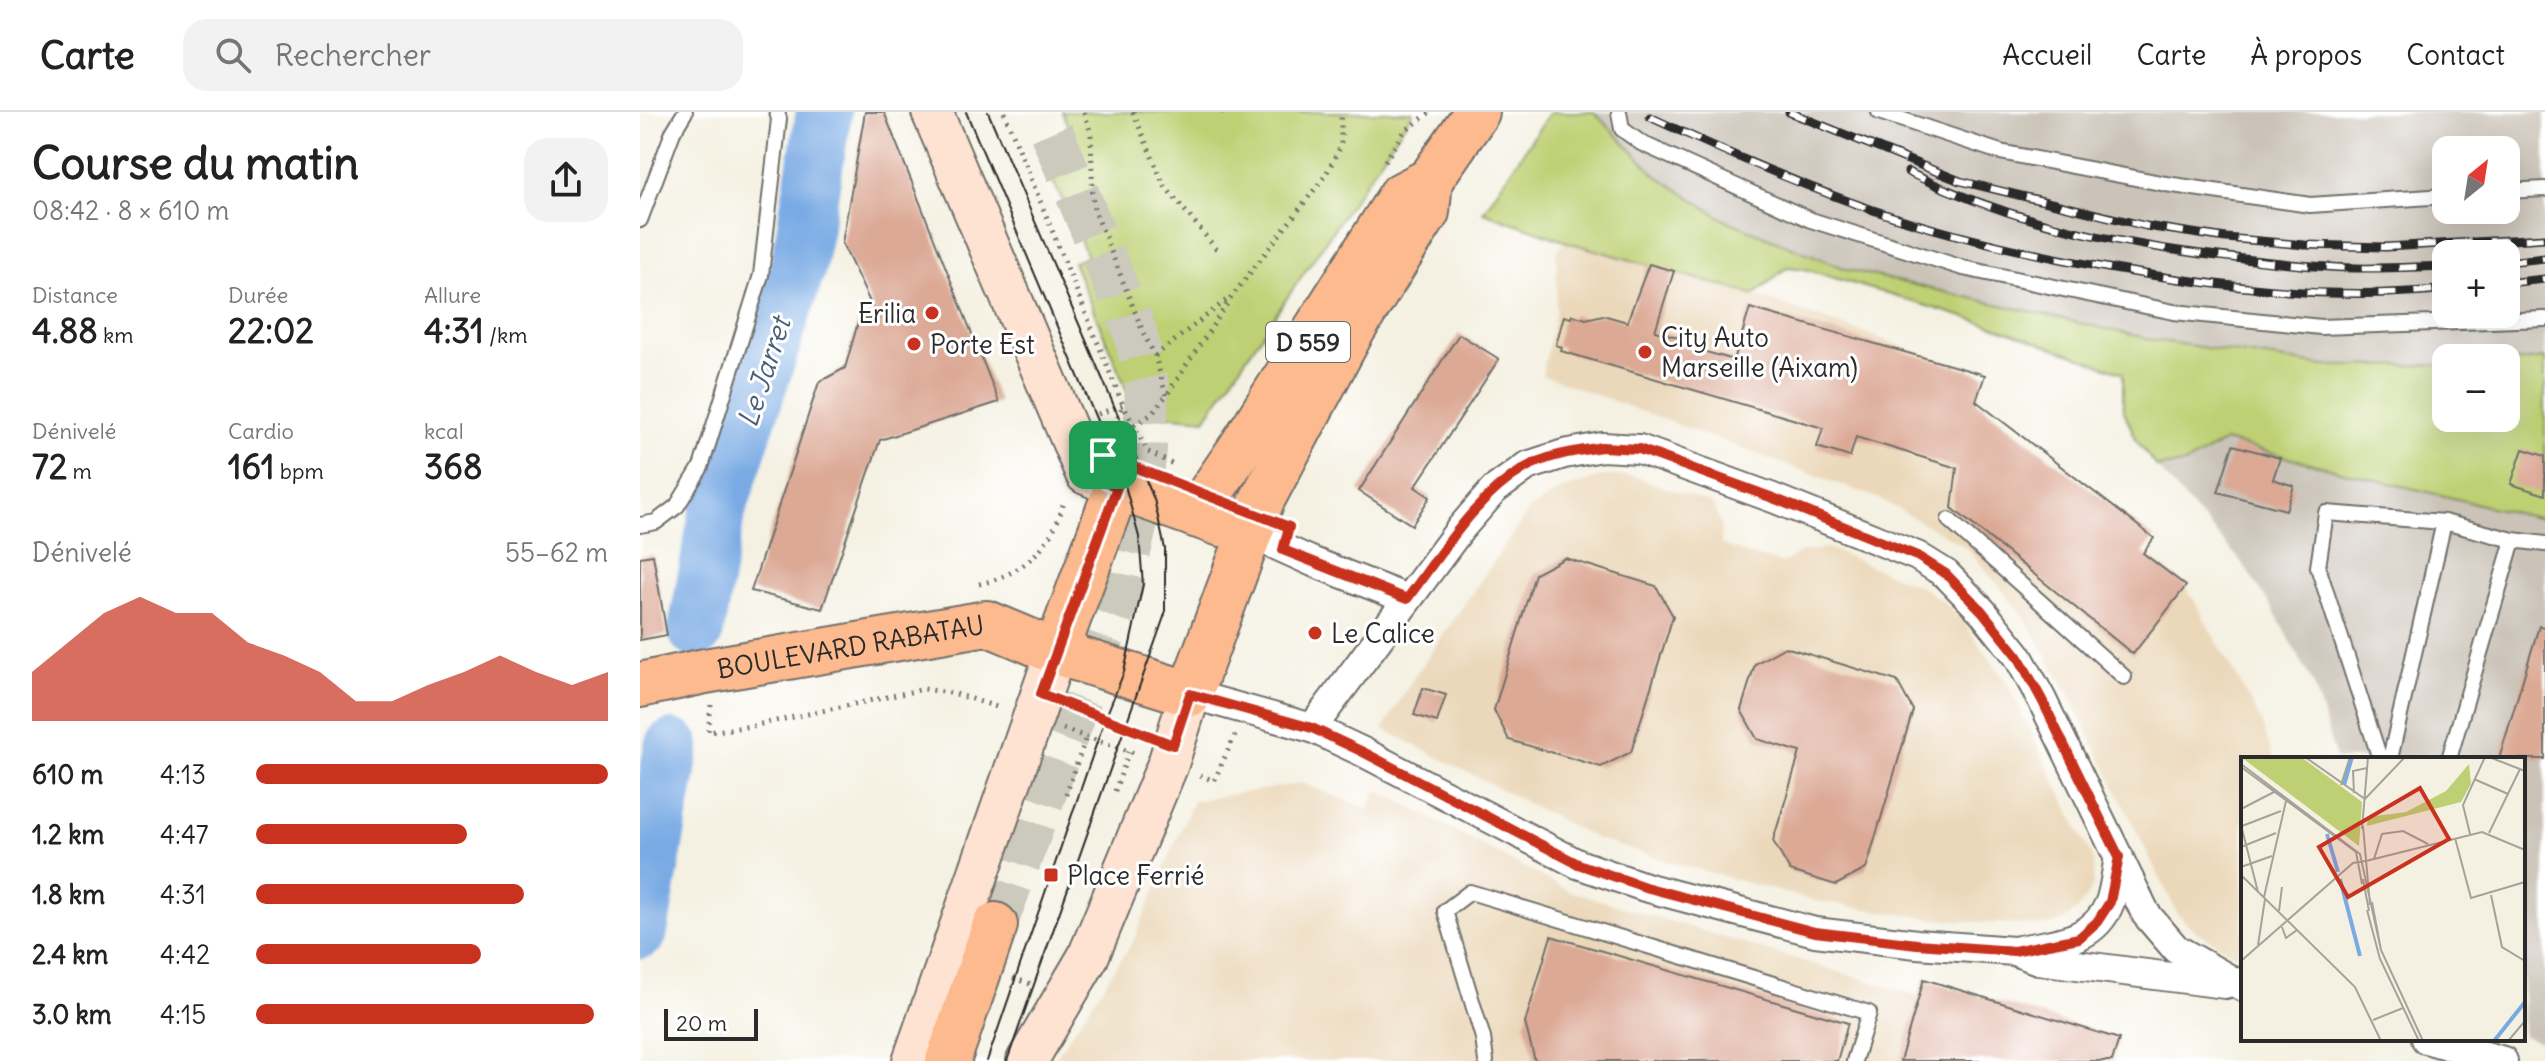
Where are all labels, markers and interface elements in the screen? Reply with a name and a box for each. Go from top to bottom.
search box [183,19,743,91]
text: Carte [40,32,135,79]
icon: search [211,33,255,77]
text: Rechercher [275,36,431,74]
text: Accueil [2002,37,2092,73]
text: Carte [2136,37,2206,73]
text: À propos [2250,37,2362,73]
text: Contact [2406,37,2505,73]
text: Course du matin [32,136,359,191]
north arrow [2432,136,2520,224]
map controls [2432,136,2520,432]
button: share [524,138,608,222]
text: 08:42 · 8 × 610 m [32,194,229,227]
button: + [2432,240,2520,328]
text: Distance [32,281,118,309]
text: Durée [228,281,288,309]
text: Allure [424,281,481,309]
place label: Erilia [858,297,916,330]
marker: Erilia [923,304,941,322]
text: 4.88 [32,309,98,352]
text: 22:02 [228,309,314,352]
text: 4:31 [424,309,484,352]
water label: Le Jarret [729,309,800,431]
text: km [98,321,134,349]
text: /km [484,321,528,349]
place label: City Auto Marseille (Aixam) [1661,321,1858,384]
road number: D 559 [1266,322,1350,362]
place label: Porte Est [930,328,1035,361]
marker: Porte Est [905,335,923,353]
marker: City Auto Marseille (Aixam) [1636,343,1654,361]
button: − [2432,344,2520,432]
text: Dénivelé [32,417,116,445]
text: Cardio [228,417,294,445]
text: kcal [424,417,464,445]
pin [1069,421,1137,489]
icon: arrive [1081,433,1125,477]
text: 72 [32,445,67,488]
text: 161 [228,445,275,488]
text: 368 [424,445,483,488]
text: m [67,457,92,485]
text: bpm [275,457,324,485]
text: Dénivelé [32,536,132,569]
text: 55–62 m [505,536,608,569]
street label: BOULEVARD RABATAU [714,607,987,685]
place label: Le Calice [1331,617,1435,650]
marker: Le Calice [1306,624,1324,642]
inset map [2241,757,2525,1041]
text: 610 m [32,758,103,791]
text: 4:13 [160,758,206,791]
text: 1.2 km [32,818,104,851]
text: 4:47 [160,818,208,851]
place label: Place Ferrié [1067,859,1205,892]
marker: Place Ferrié [1042,866,1060,884]
text: 1.8 km [32,878,105,911]
text: 4:31 [160,878,206,911]
text: 2.4 km [32,938,108,971]
text: 4:42 [160,938,210,971]
text: 3.0 km [32,998,112,1031]
text: 4:15 [160,998,206,1031]
scale bar [664,1005,758,1041]
text: 20 m [676,1009,727,1037]

